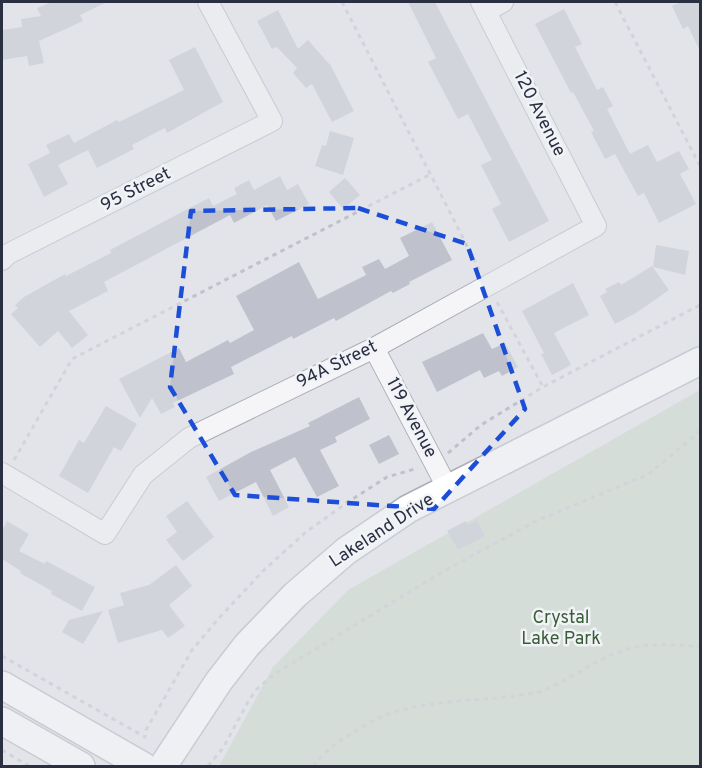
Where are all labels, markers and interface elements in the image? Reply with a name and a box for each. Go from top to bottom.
street label: 120 Avenue [508,67,570,161]
street label: 95 Street [97,163,175,217]
street label: 94A Street [293,336,381,394]
street label: 119 Avenue [380,374,442,462]
street label: Lakeland Drive [325,489,439,573]
park label: Crystal Lake Park [521,607,601,651]

